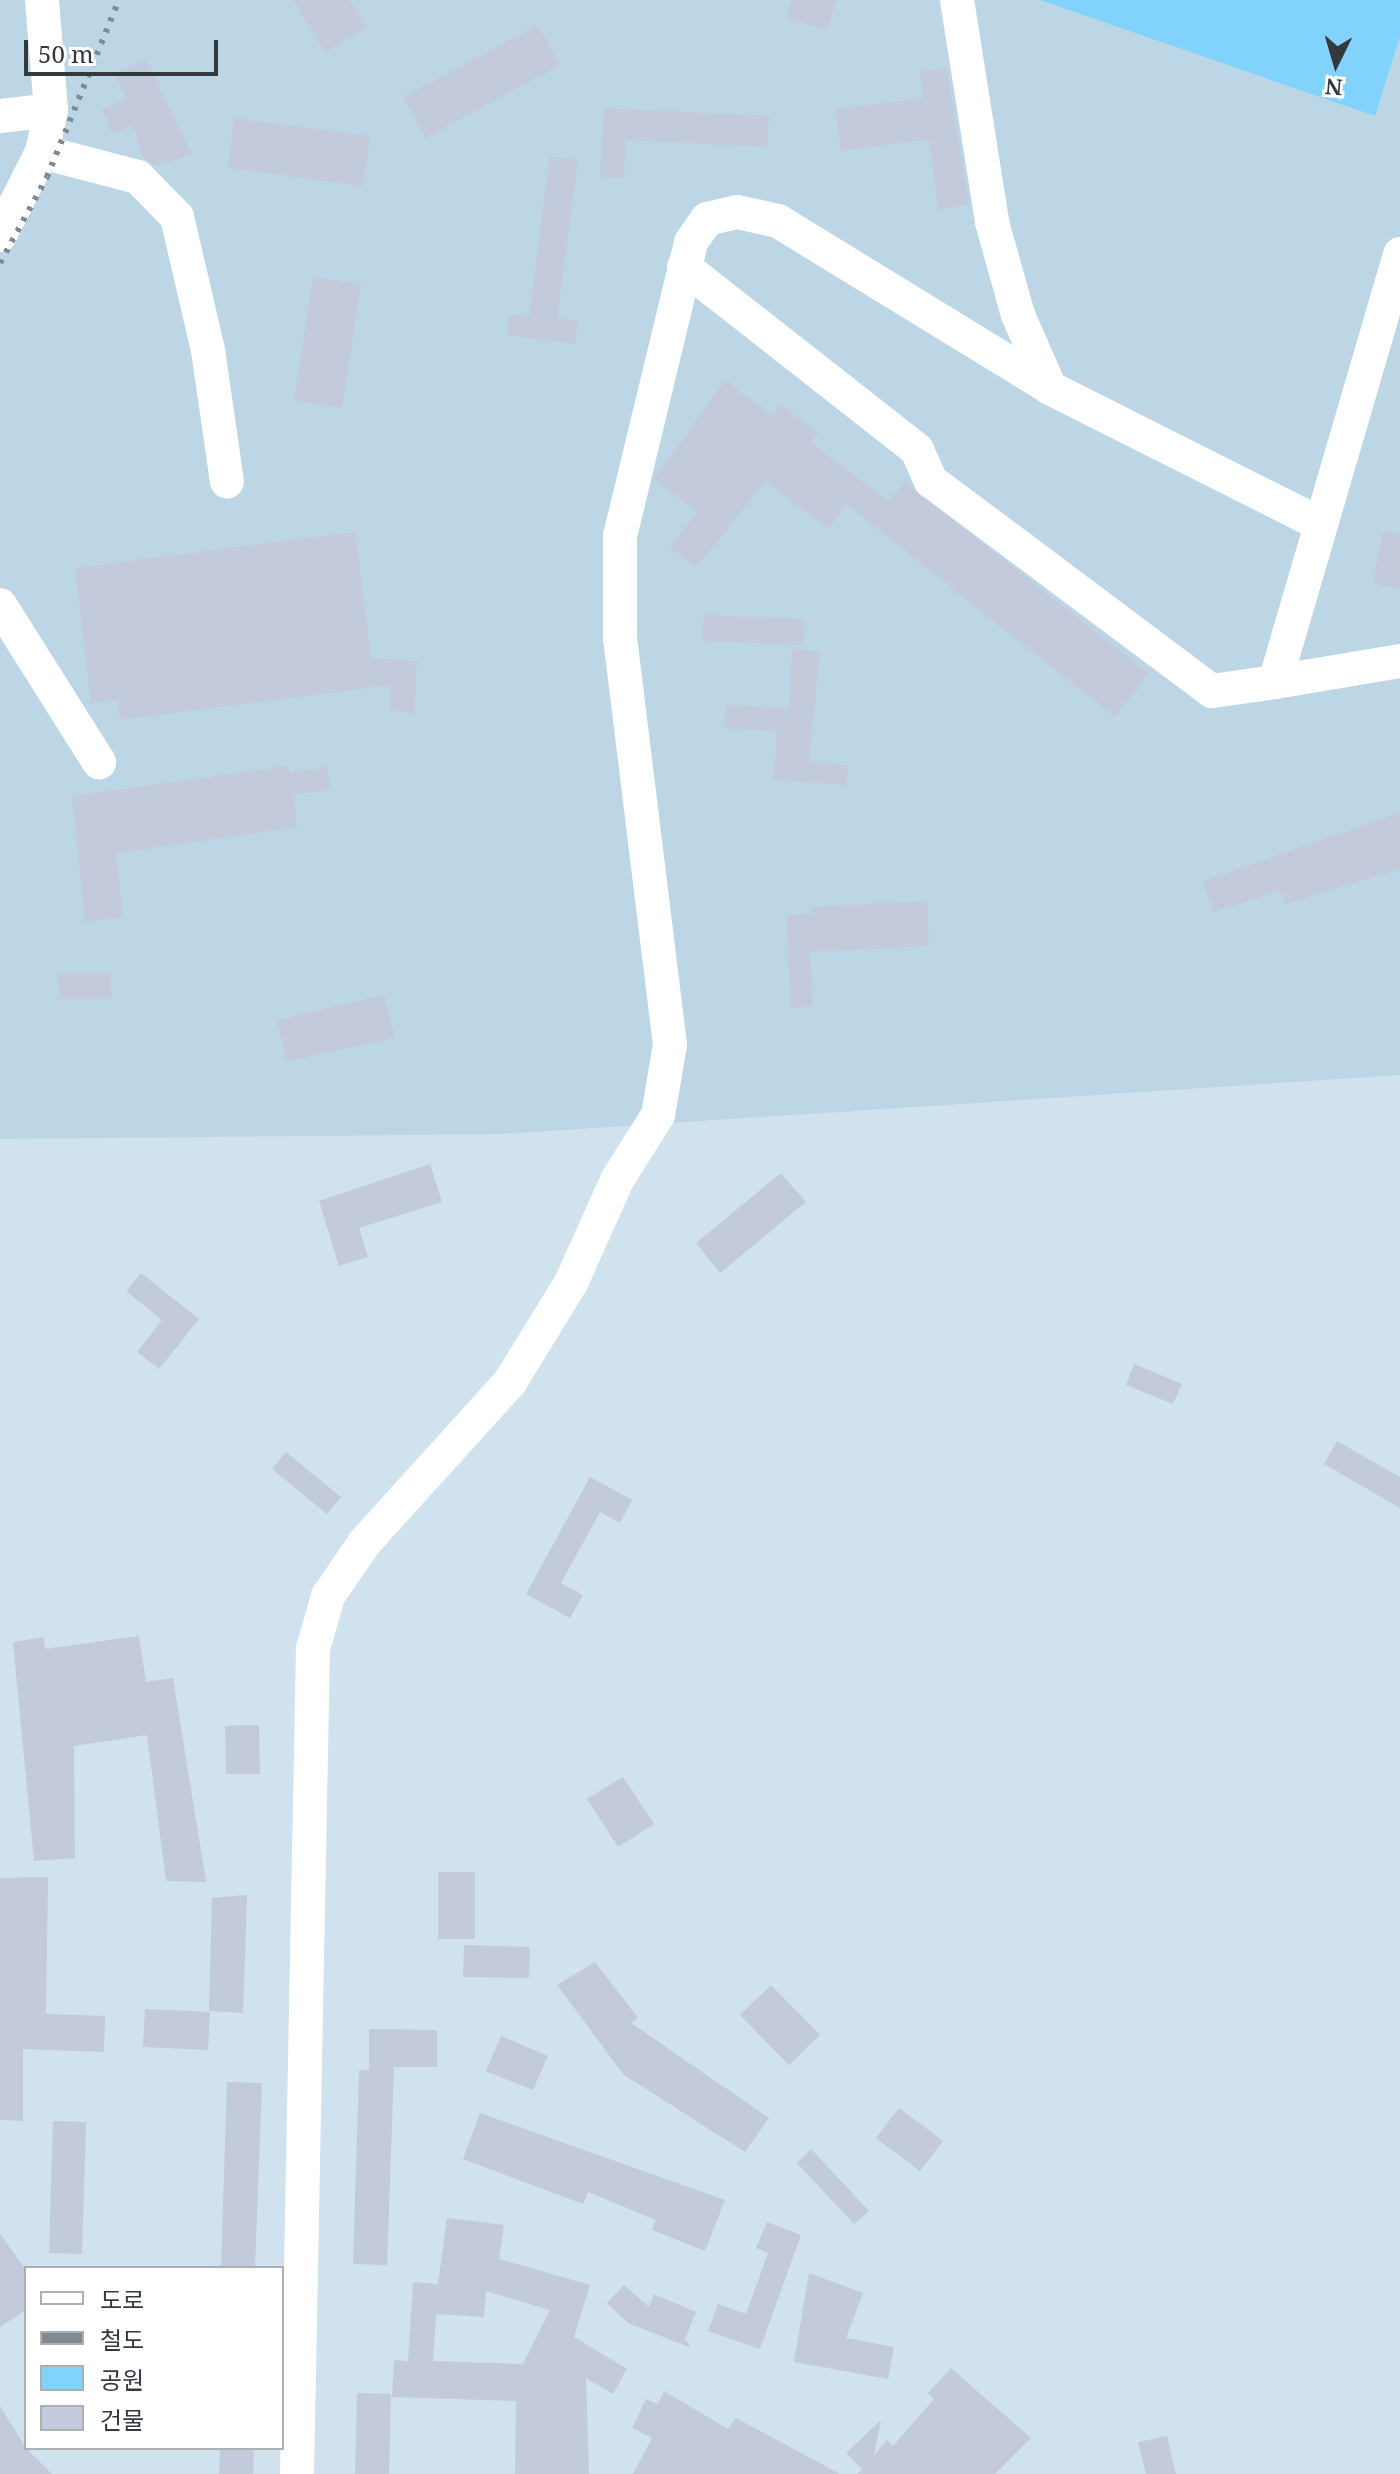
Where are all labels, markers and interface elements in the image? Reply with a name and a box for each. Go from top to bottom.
scale bar [28,24,222,74]
north arrow [1296,24,1376,104]
text: 50 m [38,37,94,70]
text: N [1324,72,1344,104]
legend [24,2266,284,2450]
text: 도로 [100,2283,144,2316]
text: 철도 [100,2323,144,2356]
text: 공원 [100,2363,144,2396]
text: 건물 [100,2403,144,2436]

